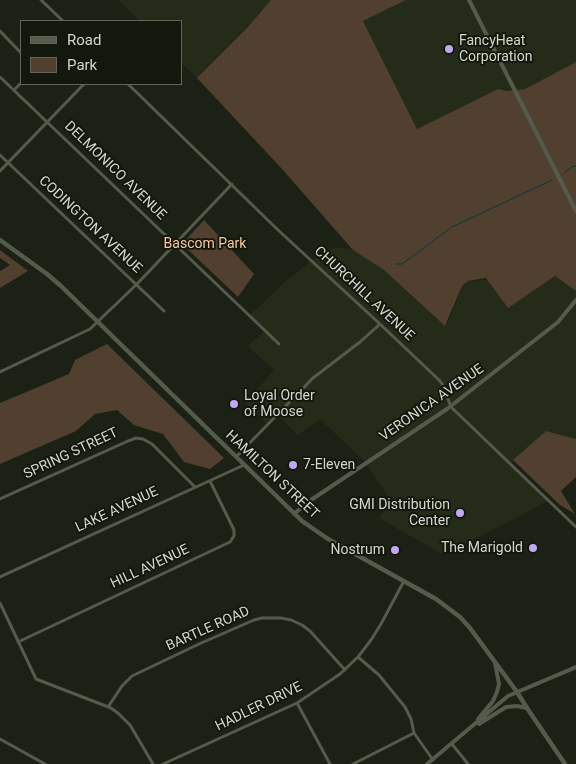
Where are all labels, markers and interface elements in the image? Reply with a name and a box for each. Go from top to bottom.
legend [20,20,182,85]
text: Road [67,31,101,49]
place label: FancyHeat Corporation [459,33,532,65]
marker: FancyHeat Corporation [443,43,455,55]
text: Park [67,56,97,74]
street label: DELMONICO AVENUE [61,118,169,224]
street label: CODINGTON AVENUE [35,173,145,277]
park label: Bascom Park [164,236,246,252]
street label: CHURCHILL AVENUE [310,243,418,345]
street label: VERONICA AVENUE [377,361,487,445]
place label: Loyal Order of Moose [244,388,315,421]
marker: Loyal Order of Moose [228,398,240,410]
street label: SPRING STREET [21,425,121,483]
street label: HAMILTON STREET [222,427,322,523]
place label: 7-Eleven [303,457,355,473]
marker: 7-Eleven [287,459,299,471]
street label: LAKE AVENUE [73,483,161,537]
place label: GMI Distribution Center [349,497,450,530]
marker: GMI Distribution Center [454,507,466,519]
place label: The Marigold [441,540,523,556]
street label: HILL AVENUE [108,541,192,593]
place label: Nostrum [330,542,385,558]
marker: The Marigold [527,542,539,554]
marker: Nostrum [389,544,401,556]
street label: BARTLE ROAD [164,603,252,655]
street label: HADLER DRIVE [213,679,305,735]

